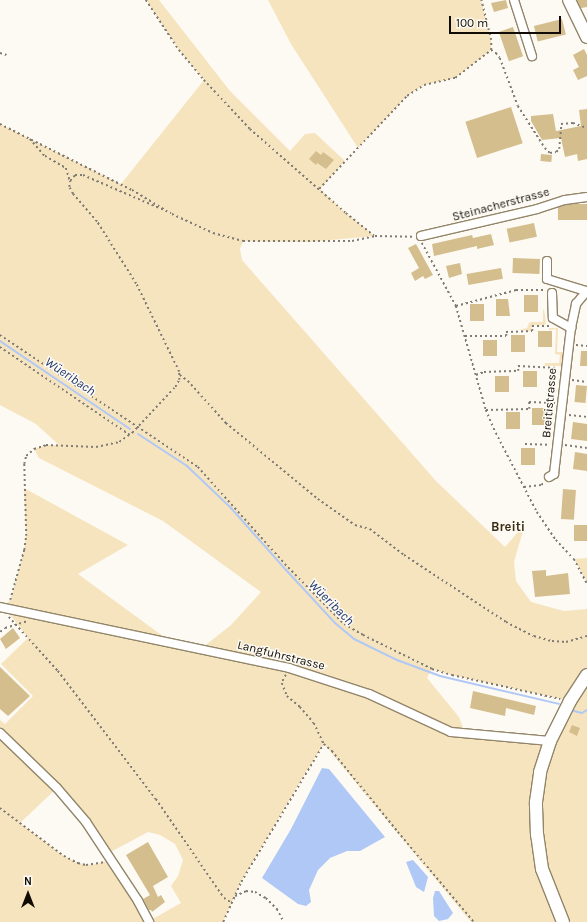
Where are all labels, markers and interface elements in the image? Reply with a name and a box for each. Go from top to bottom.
scale bar [451,8,563,34]
text: 100 m [456,16,488,30]
street label: Steinacherstrasse [451,185,551,225]
water label: Wüeribach [42,354,98,400]
street label: Breitistrasse [540,367,560,439]
district label: Breiti [491,519,525,535]
water label: Wüeribach [305,577,357,629]
street label: Langfuhrstrasse [236,638,326,674]
north arrow [8,874,48,914]
text: N [24,875,32,888]

